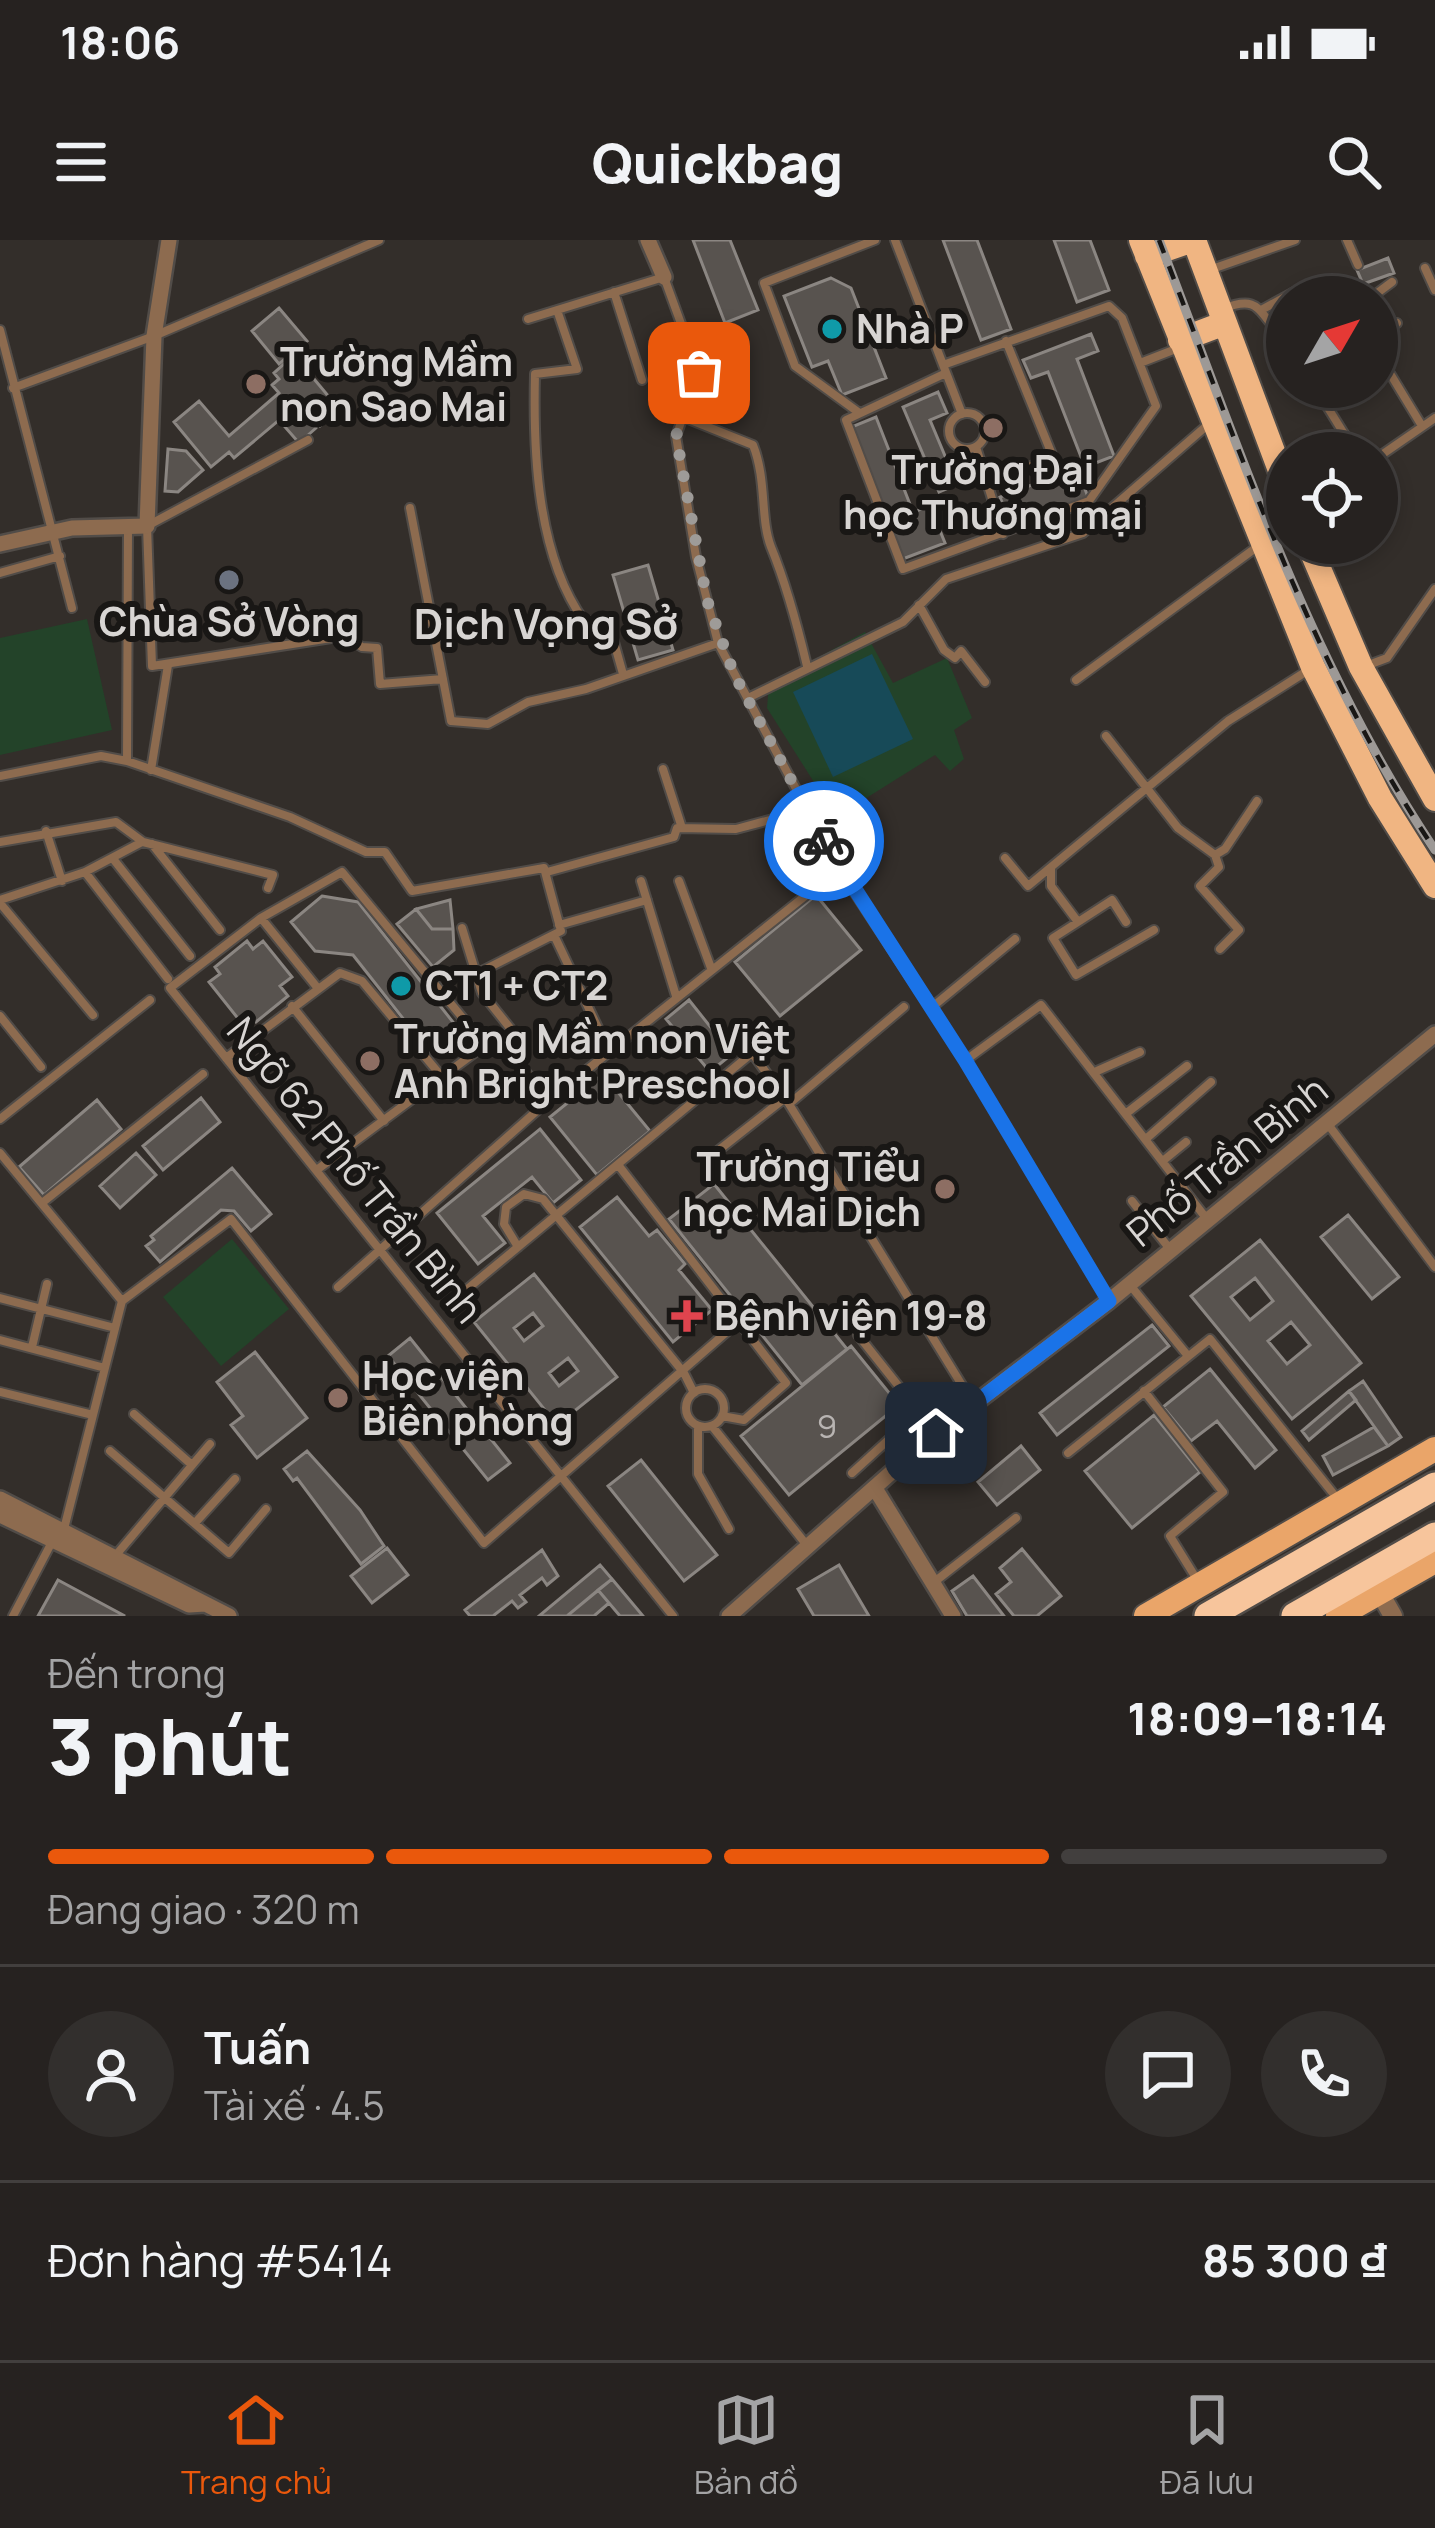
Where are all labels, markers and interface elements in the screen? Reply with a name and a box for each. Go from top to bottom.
text: 18:06 [60,11,180,73]
text: Quickbag [592,125,843,199]
icon: menu [48,129,114,195]
icon: search [1321,129,1387,195]
north arrow [1266,276,1398,408]
map controls [1266,276,1398,564]
place label: Nhà P [856,301,964,355]
marker: Nhà P [819,316,845,342]
pin [648,322,750,424]
place label: Trường Mầm non Sao Mai [280,334,513,433]
icon: bag [666,340,732,406]
marker: Trường Mầm non Sao Mai [243,371,269,397]
marker: Trường Đại học Thương mại [980,415,1006,441]
button: locate [1266,432,1398,564]
place label: Trường Đại học Thương mại [843,442,1143,541]
marker: Chùa Sở Vòng [216,567,242,593]
place label: Chùa Sở Vòng [99,594,359,648]
district label: Dịch Vọng Sở [414,594,678,652]
courier [764,781,884,901]
icon: bike [791,808,857,874]
place label: CT1 + CT2 [425,958,608,1012]
marker: CT1 + CT2 [388,973,414,999]
street label: Ngõ 62 Phố Trần Bình [216,1005,496,1334]
place label: Trường Mầm non Việt Anh Bright Preschool [394,1011,792,1110]
marker: Trường Mầm non Việt Anh Bright Preschool [357,1048,383,1074]
street label: Phố Trần Bình [1115,1062,1338,1258]
place label: Trường Tiểu học Mai Dịch [683,1139,921,1238]
marker: Trường Tiểu học Mai Dịch [932,1176,958,1202]
place label: Bệnh viện 19-8 [714,1288,987,1342]
marker: Bệnh viện 19-8 [671,1300,703,1332]
place label: Học viện Biên phòng [362,1348,574,1447]
pin [885,1382,987,1484]
marker: Học viện Biên phòng [325,1385,351,1411]
icon: home [903,1400,969,1466]
house number: 9 [817,1403,837,1448]
text: Đến trong [48,1646,226,1700]
text: 18:09–18:14 [1127,1687,1387,1749]
text: 3 phút [48,1692,292,1798]
text: Đang giao · 320 m [48,1882,360,1936]
button: person [48,2011,174,2137]
button: chat [1105,2011,1231,2137]
button: phone [1261,2011,1387,2137]
text: Tuấn [204,2016,311,2078]
text: Tài xế · 4.5 [204,2078,385,2132]
text: Đơn hàng #5414 [48,2229,392,2291]
text: 85 300 ₫ [1202,2229,1387,2291]
tab: Trang chủ [181,2387,332,2504]
tab: Bản đồ [694,2387,798,2504]
tab: Đã lưu [1160,2387,1254,2504]

